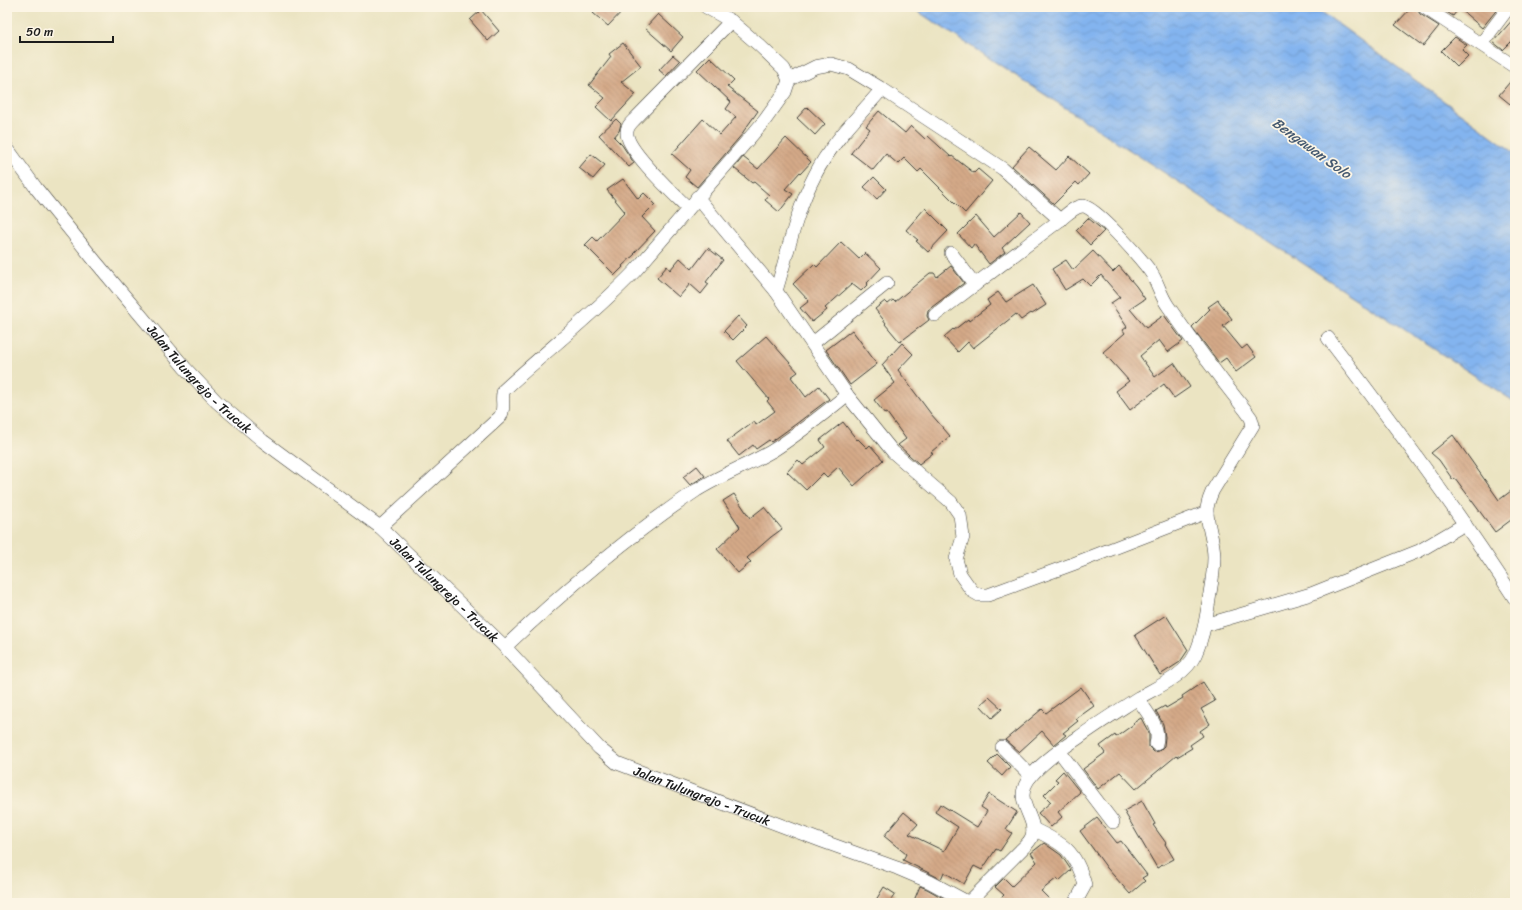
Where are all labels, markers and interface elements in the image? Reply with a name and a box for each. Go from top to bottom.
scale bar [20,18,113,44]
text: 50 m [26,21,53,43]
water label: Bengawan Solo [1267,111,1357,186]
street label: Jalan Tulungrejo - Trucuk [140,319,257,439]
street label: Jalan Tulungrejo - Trucuk [384,530,505,648]
street label: Jalan Tulungrejo - Trucuk [629,759,774,832]

